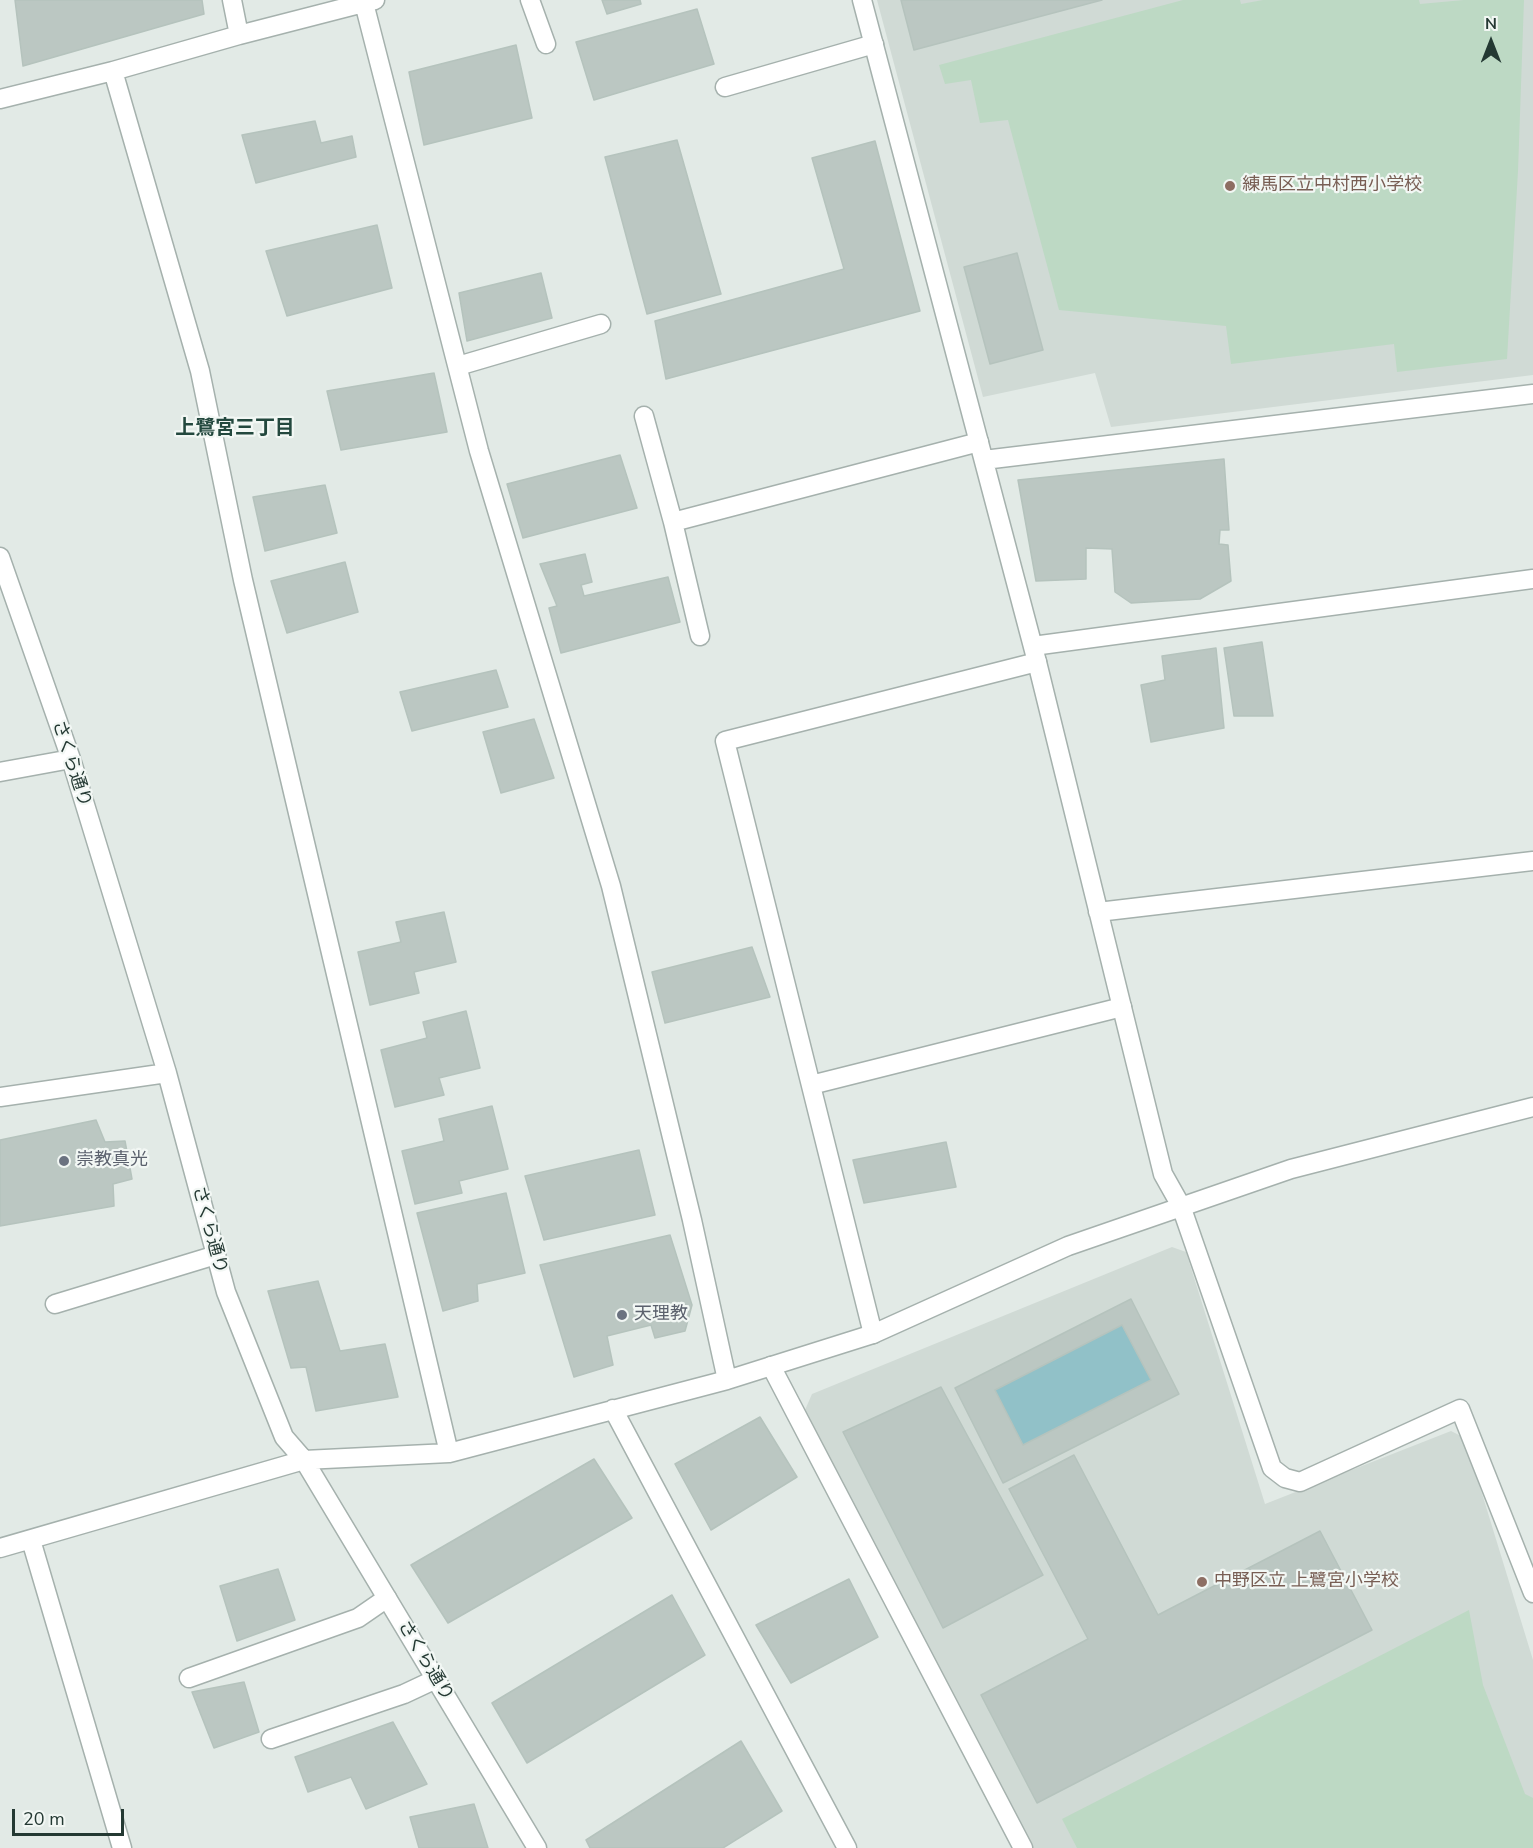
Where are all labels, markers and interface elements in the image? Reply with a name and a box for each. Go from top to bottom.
north arrow [1461,12,1521,72]
text: N [1485,13,1497,35]
place label: 練馬区立中村西小学校 [1242,175,1422,197]
marker: 練馬区立中村西小学校 [1223,179,1237,193]
district label: 上鷺宮三丁目 [175,417,295,441]
street label: さくら通り [47,718,95,810]
place label: 崇教真光 [76,1150,148,1172]
marker: 崇教真光 [57,1154,71,1168]
street label: さくら通り [187,1184,231,1276]
place label: 天理教 [634,1304,688,1326]
marker: 天理教 [615,1308,629,1322]
place label: 中野区立 上鷺宮小学校 [1214,1571,1399,1593]
marker: 中野区立 上鷺宮小学校 [1195,1575,1209,1589]
street label: さくら通り [393,1617,457,1705]
scale bar [15,1797,128,1835]
text: 20 m [23,1807,65,1831]

